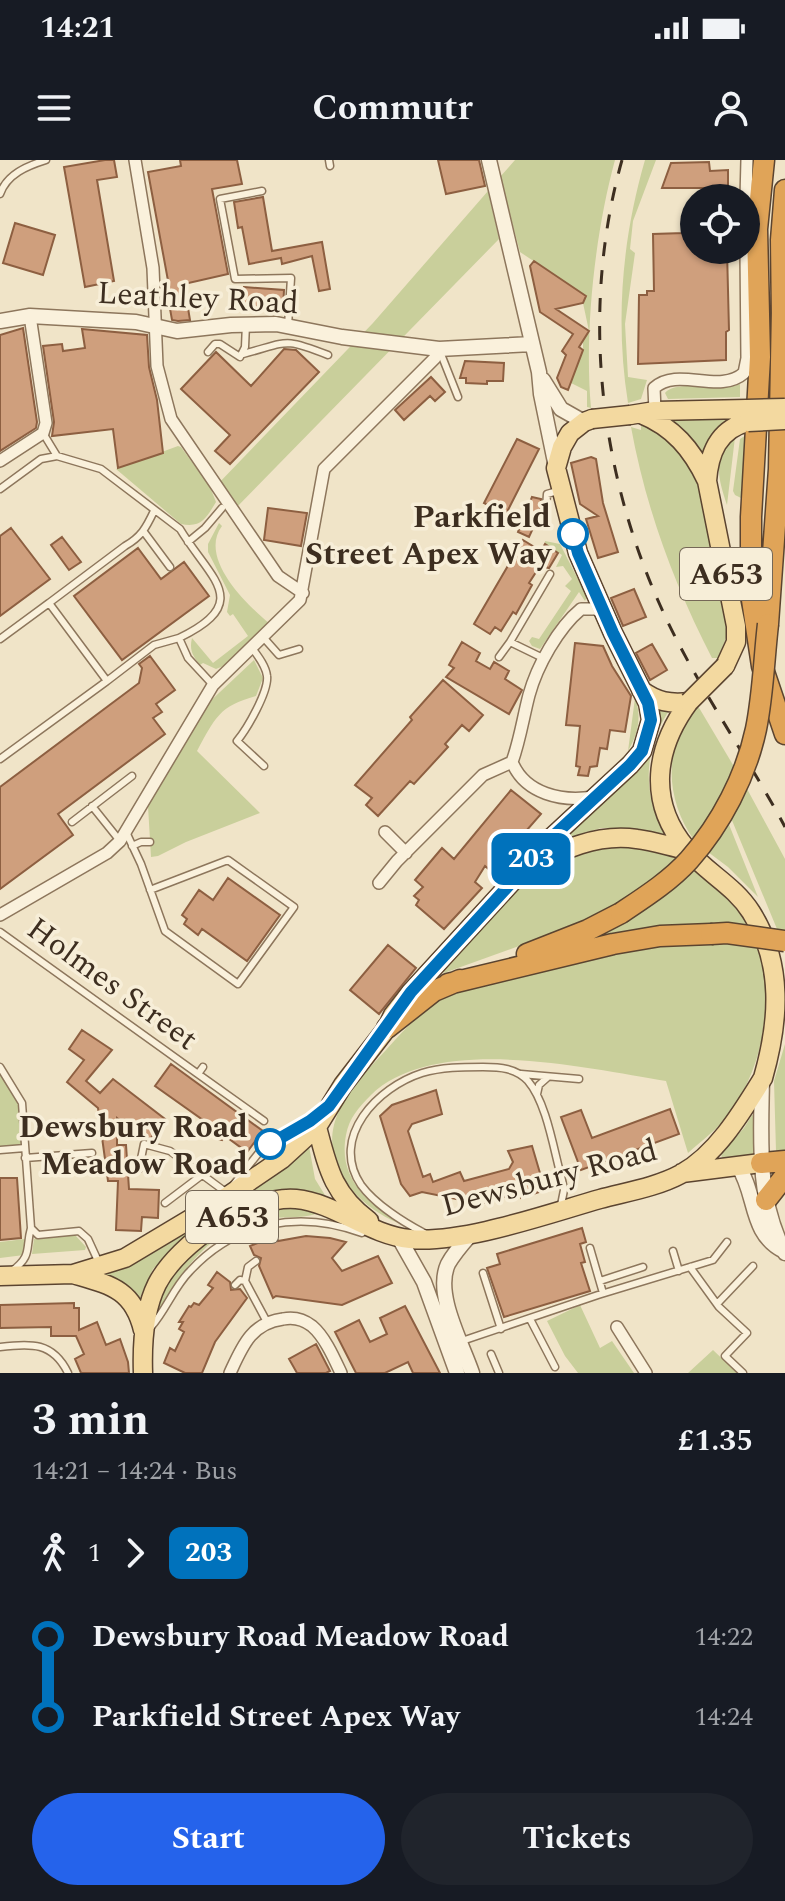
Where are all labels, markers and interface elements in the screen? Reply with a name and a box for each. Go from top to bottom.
text: 14:21 [40,5,115,51]
text: Commutr [312,81,473,136]
icon: menu [32,86,76,130]
icon: person [709,86,753,130]
map controls [680,184,760,264]
button: locate [680,184,760,264]
street label: Leathley Road [96,269,300,328]
place label: Parkfield Street Apex Way [305,493,553,579]
marker: Parkfield Street Apex Way [558,519,588,549]
road number: A653 [680,548,772,600]
line badge: 203 [485,833,577,885]
text: 203 [507,837,555,880]
street label: Holmes Street [16,905,208,1063]
place label: Dewsbury Road Meadow Road [19,1103,248,1189]
street label: Dewsbury Road [436,1126,663,1231]
marker: Dewsbury Road Meadow Road [255,1129,285,1159]
road number: A653 [186,1191,278,1243]
text: 3 min [32,1387,149,1454]
text: £1.35 [678,1418,753,1464]
text: 14:21 – 14:24 · Bus [32,1451,237,1491]
icon: walk [32,1531,76,1575]
icon: forward [113,1531,157,1575]
text: 203 [185,1531,232,1574]
text: 1 [88,1533,101,1573]
text: Dewsbury Road Meadow Road [92,1614,509,1660]
text: 14:22 [694,1617,753,1657]
text: Parkfield Street Apex Way [92,1694,460,1740]
text: 14:24 [694,1697,753,1737]
button: Start [32,1793,385,1885]
button: Tickets [401,1793,753,1885]

